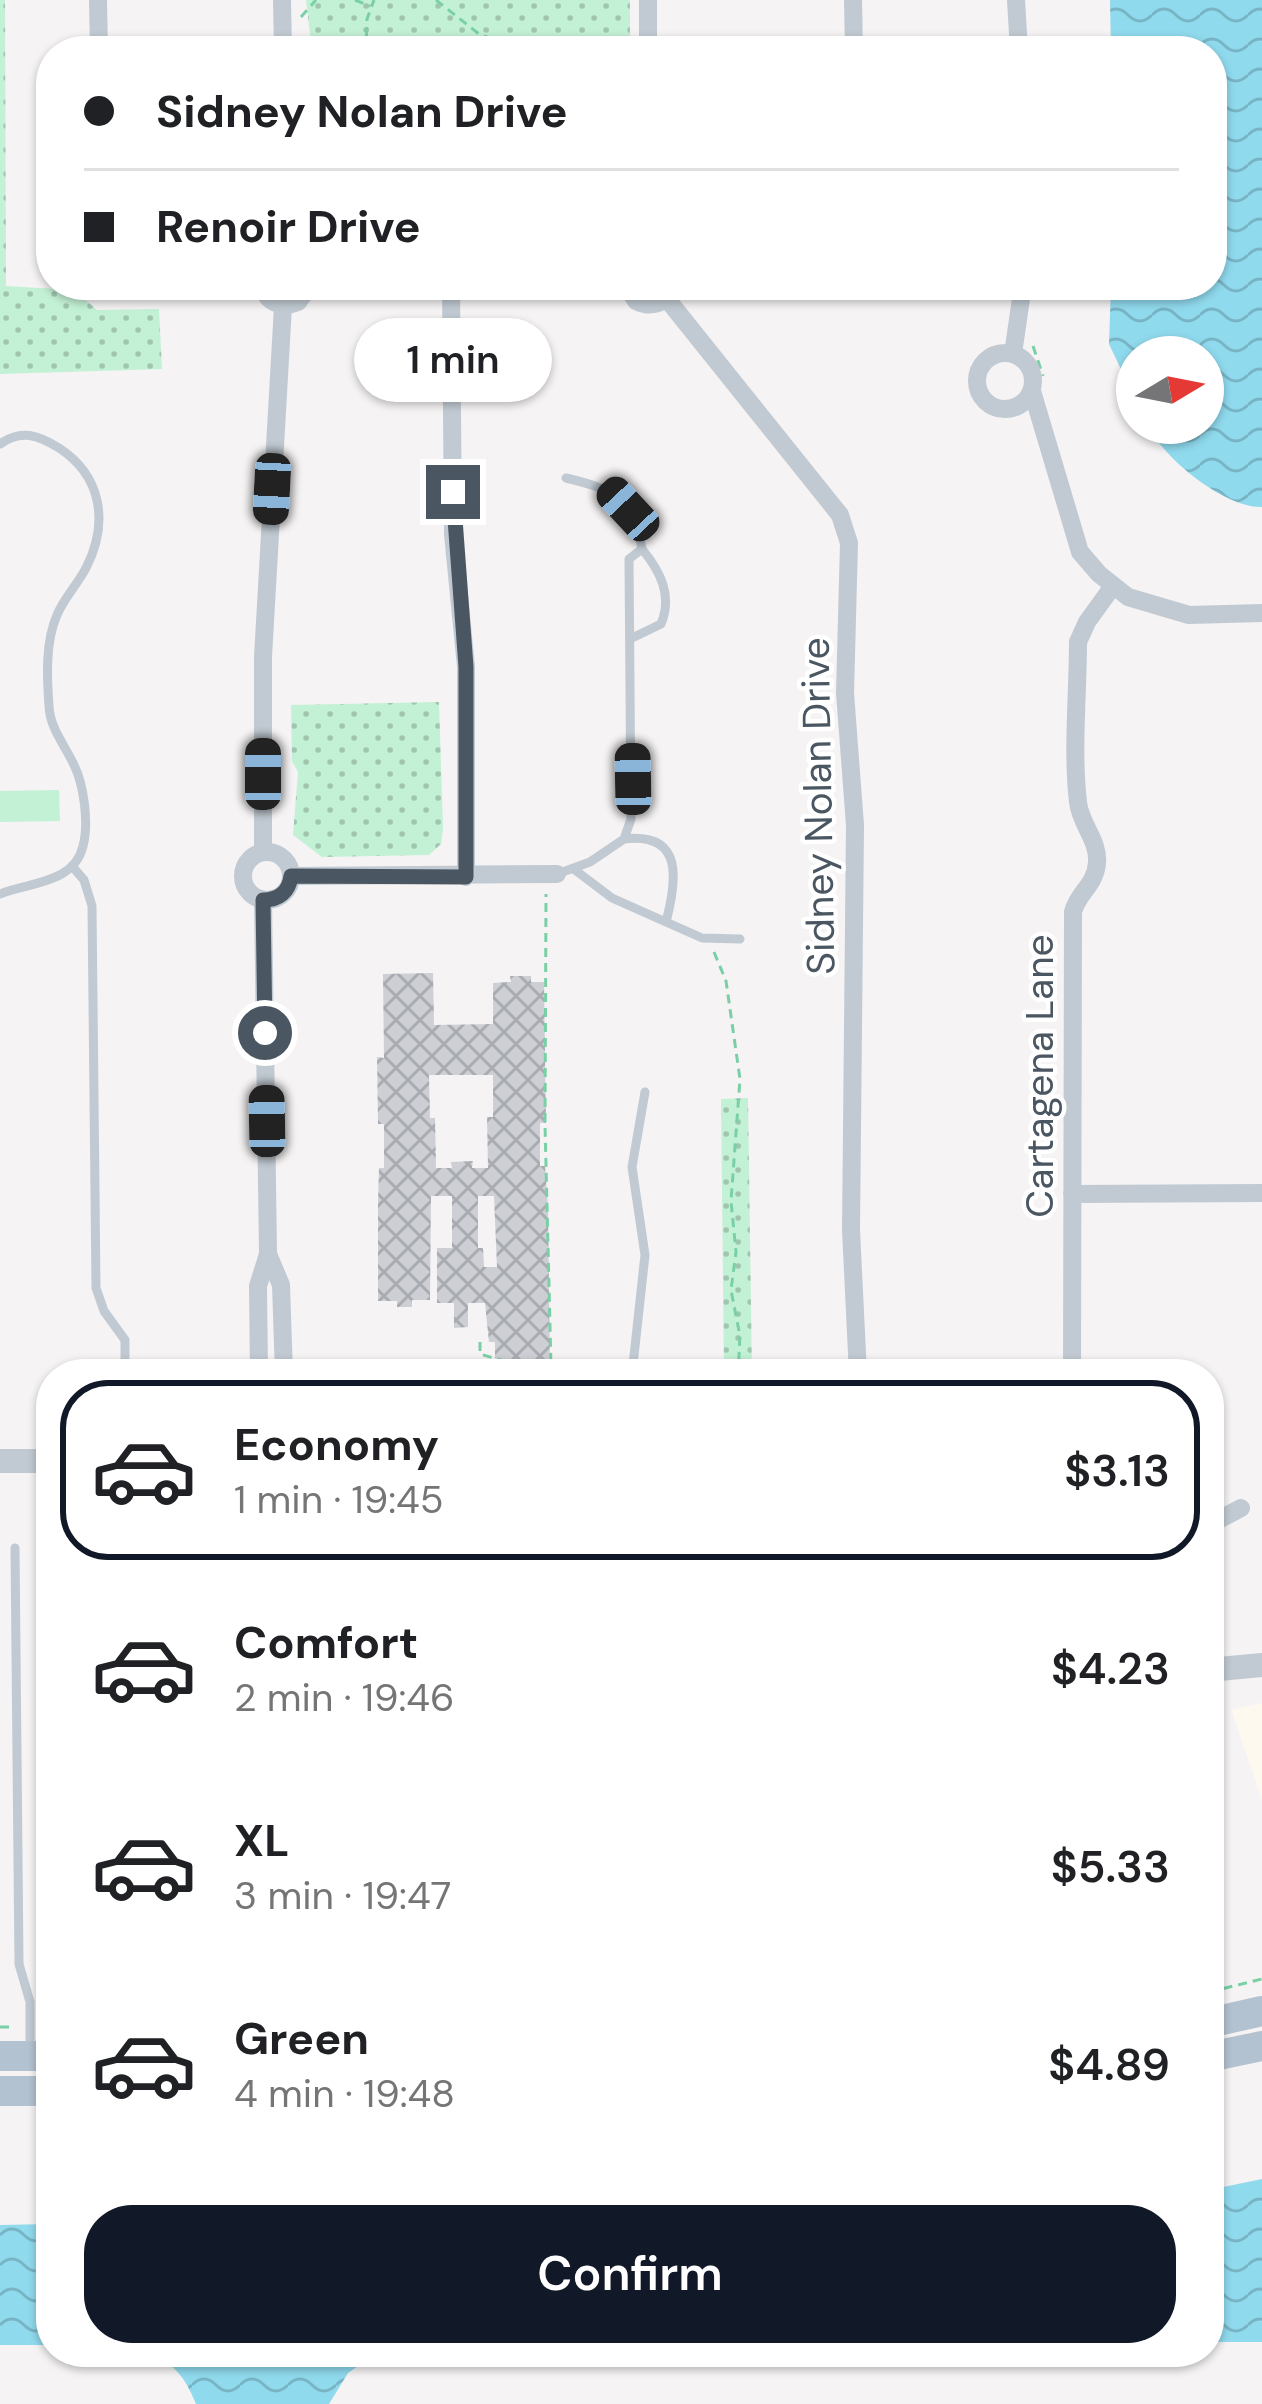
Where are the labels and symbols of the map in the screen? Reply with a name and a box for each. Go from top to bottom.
callout: 1 min [354,318,552,402]
north arrow [1116,336,1224,444]
car [252,452,292,526]
route end [426,465,480,519]
car [590,470,666,548]
street label: Sidney Nolan Drive [790,637,846,975]
car [245,738,281,810]
car [614,743,652,815]
street label: Cartagena Lane [1014,934,1065,1218]
route start [238,1006,292,1060]
car [248,1085,286,1157]

